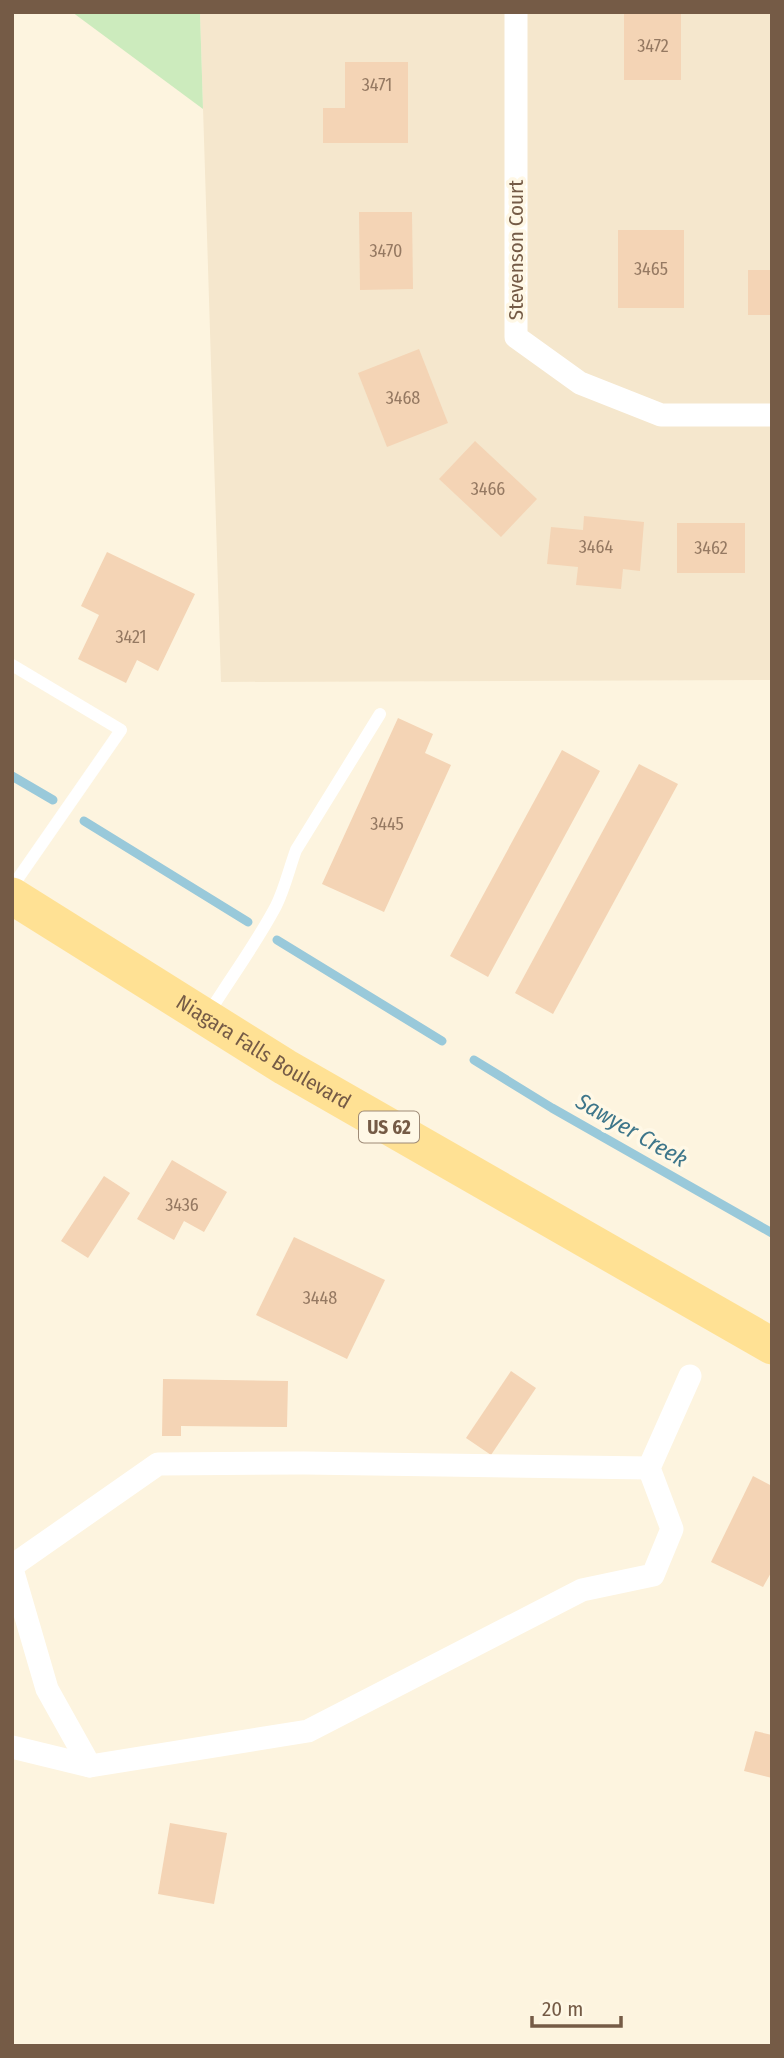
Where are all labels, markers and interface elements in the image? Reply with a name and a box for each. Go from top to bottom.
house number: 3472 [637,35,669,57]
house number: 3471 [362,74,392,96]
street label: Stevenson Court [503,180,529,320]
house number: 3470 [370,240,402,262]
house number: 3465 [634,258,668,280]
house number: 3468 [386,387,420,409]
house number: 3466 [471,478,505,500]
house number: 3464 [579,536,613,558]
house number: 3462 [694,537,728,559]
house number: 3421 [115,626,147,648]
house number: 3445 [370,813,404,835]
street label: Niagara Falls Boulevard [171,989,355,1115]
water label: Sawyer Creek [570,1086,693,1173]
road number: US 62 [359,1112,419,1142]
house number: 3436 [165,1194,199,1216]
house number: 3448 [303,1287,337,1309]
scale bar [532,1984,621,2028]
text: 20 m [542,1996,583,2022]

